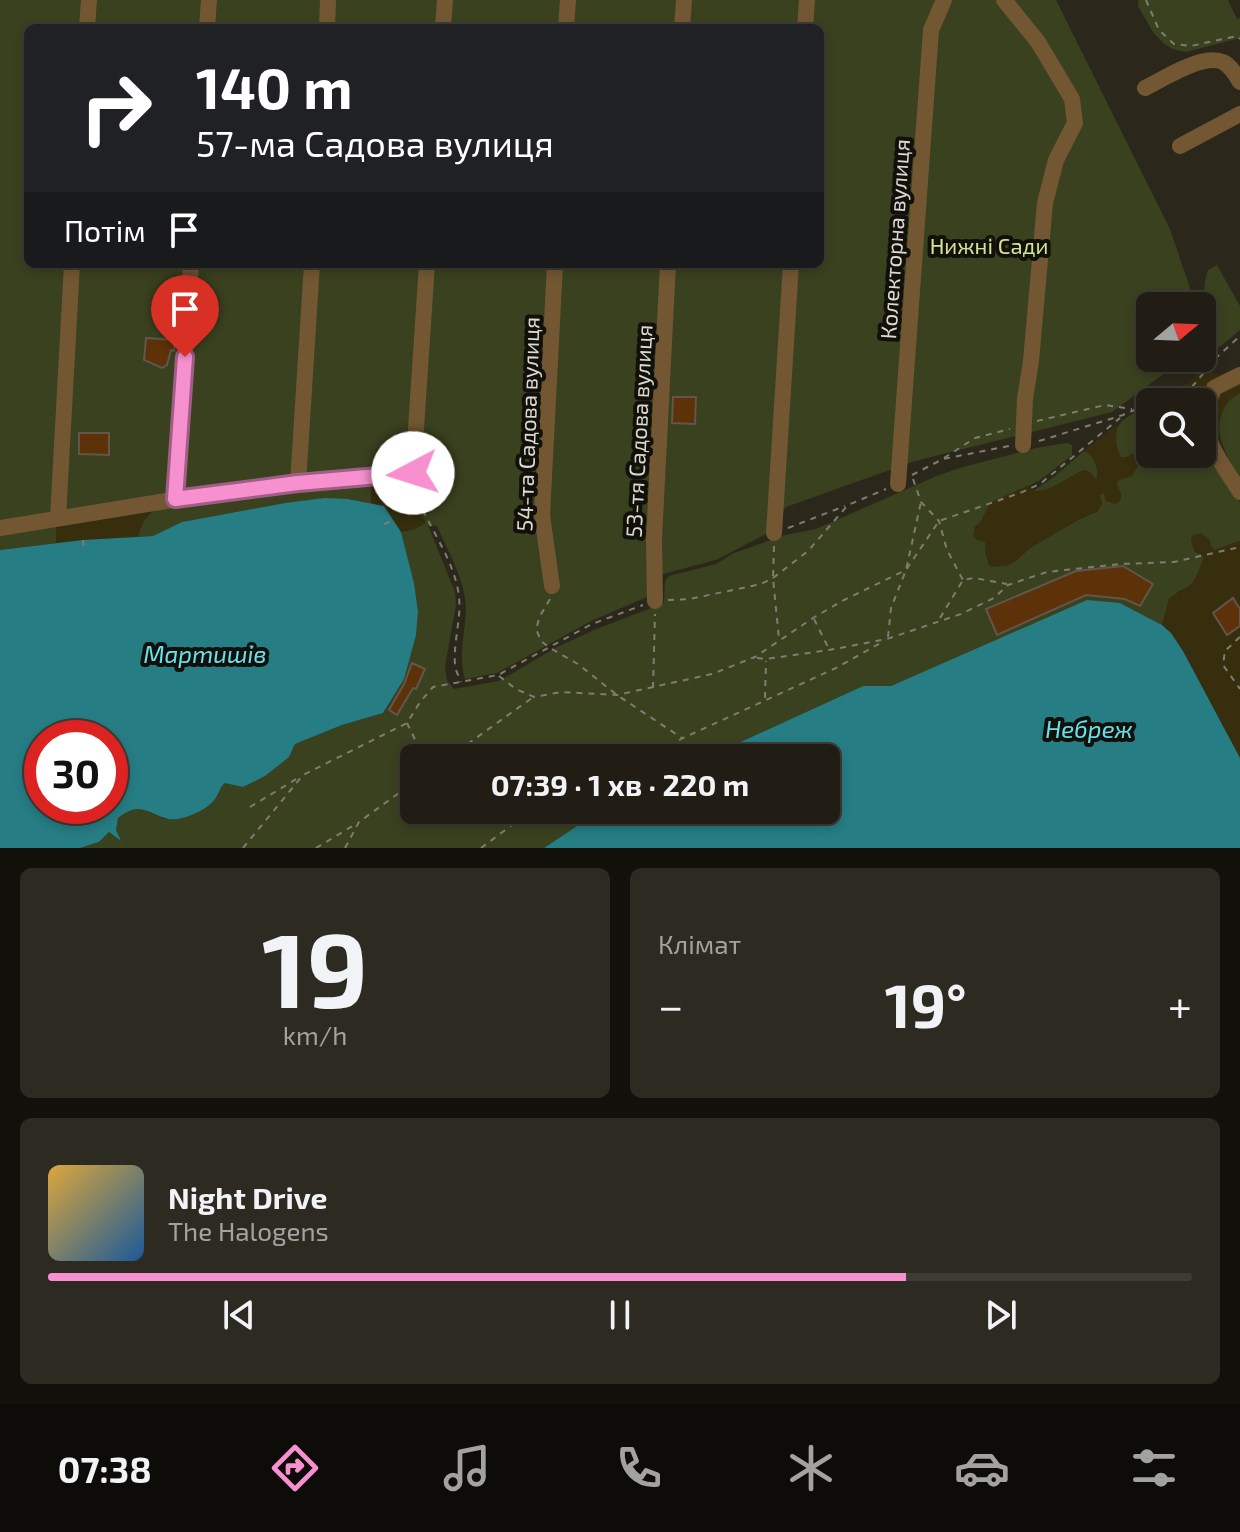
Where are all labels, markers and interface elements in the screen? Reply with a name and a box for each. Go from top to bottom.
text: 140 m [196,53,353,120]
icon: right [64,56,168,160]
text: 57-ма Садова вулиця [196,121,554,164]
street label: Колекторна вулиця [874,138,915,340]
icon: arrive [162,208,206,252]
text: Потім [64,212,146,248]
park label: Нижні Сади [930,232,1048,258]
pin [151,275,219,357]
icon: arrive [163,287,207,331]
north arrow [1136,292,1216,372]
map controls [1136,292,1216,468]
street label: 54-та Садова вулиця [510,316,545,532]
street label: 53-тя Садова вулиця [619,324,658,538]
button: search [1136,388,1216,468]
position arrow [371,431,455,515]
water label: Мартишів [143,639,267,668]
water label: Небреж [1045,714,1133,743]
speed limit sign: 30 [24,720,128,824]
text: 07:39 · 1 хв · 220 m [491,766,749,802]
text: 19 [262,904,368,1029]
text: Клімат [658,928,741,959]
text: 19° [885,968,967,1040]
text: − [658,978,684,1031]
text: + [1168,978,1192,1031]
text: km/h [283,1019,347,1050]
text: Night Drive [168,1179,327,1215]
text: The Halogens [168,1215,329,1246]
icon: previous [217,1293,261,1337]
icon: pause [598,1293,642,1337]
icon: next [979,1293,1023,1337]
icon: directions [267,1440,323,1496]
icon: music [439,1440,495,1496]
icon: phone [611,1440,667,1496]
icon: climate [783,1440,839,1496]
icon: car [954,1440,1010,1496]
icon: filters [1126,1440,1182,1496]
text: 07:38 [58,1447,152,1490]

